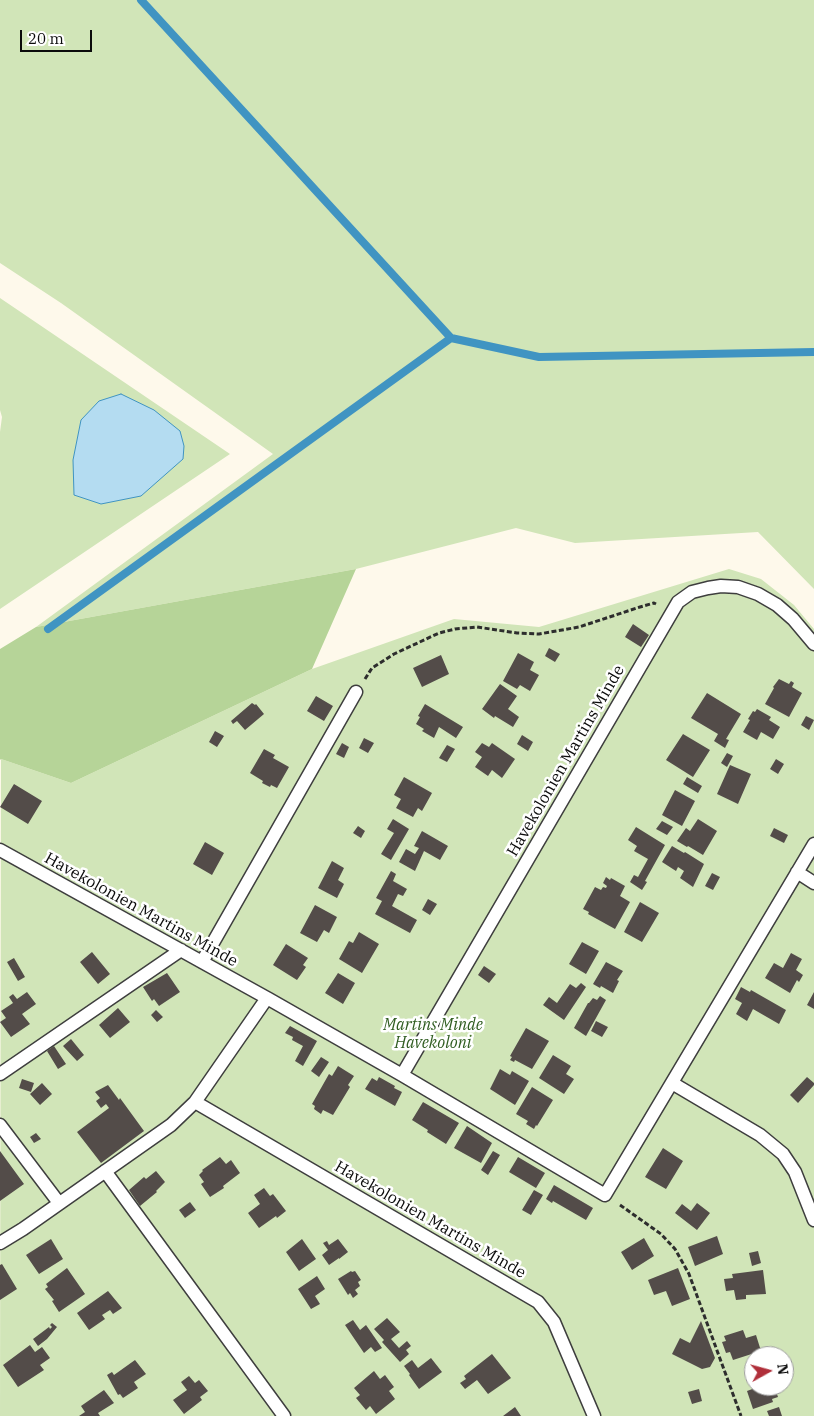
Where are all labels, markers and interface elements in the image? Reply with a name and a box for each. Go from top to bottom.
scale bar [22,20,95,52]
text: 20 m [28,29,64,48]
street label: Havekolonien Martins Minde [503,662,629,860]
street label: Havekolonien Martins Minde [41,849,241,971]
park label: Martins Minde Havekoloni [383,1015,483,1053]
street label: Havekolonien Martins Minde [331,1157,529,1283]
north arrow [744,1346,794,1396]
text: N [773,1363,793,1376]

